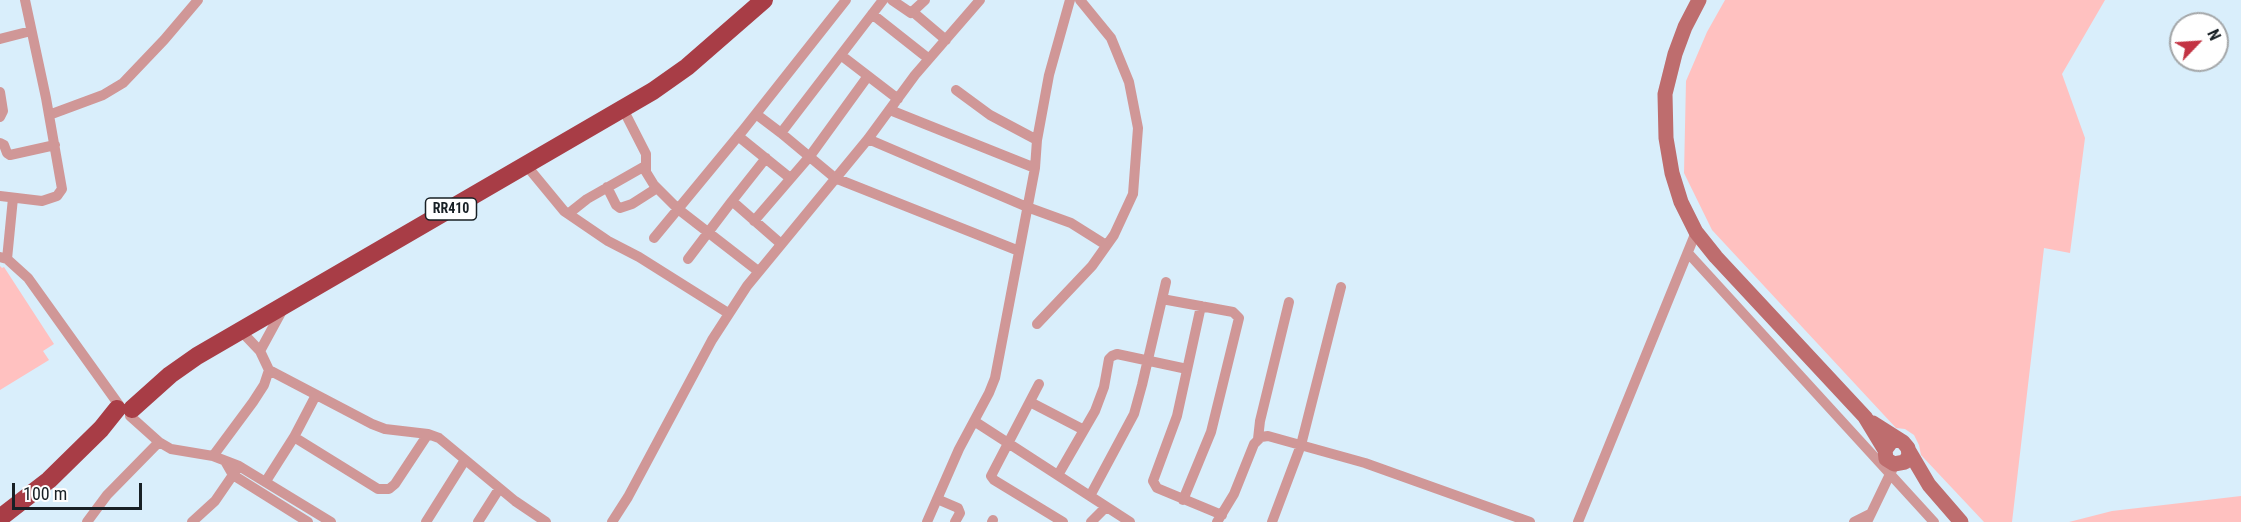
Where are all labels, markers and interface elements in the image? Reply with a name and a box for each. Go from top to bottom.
north arrow [2169,12,2229,72]
text: N [2203,27,2225,43]
road number: RR410 [426,198,476,220]
scale bar [15,471,146,509]
text: 100 m [23,483,67,504]

